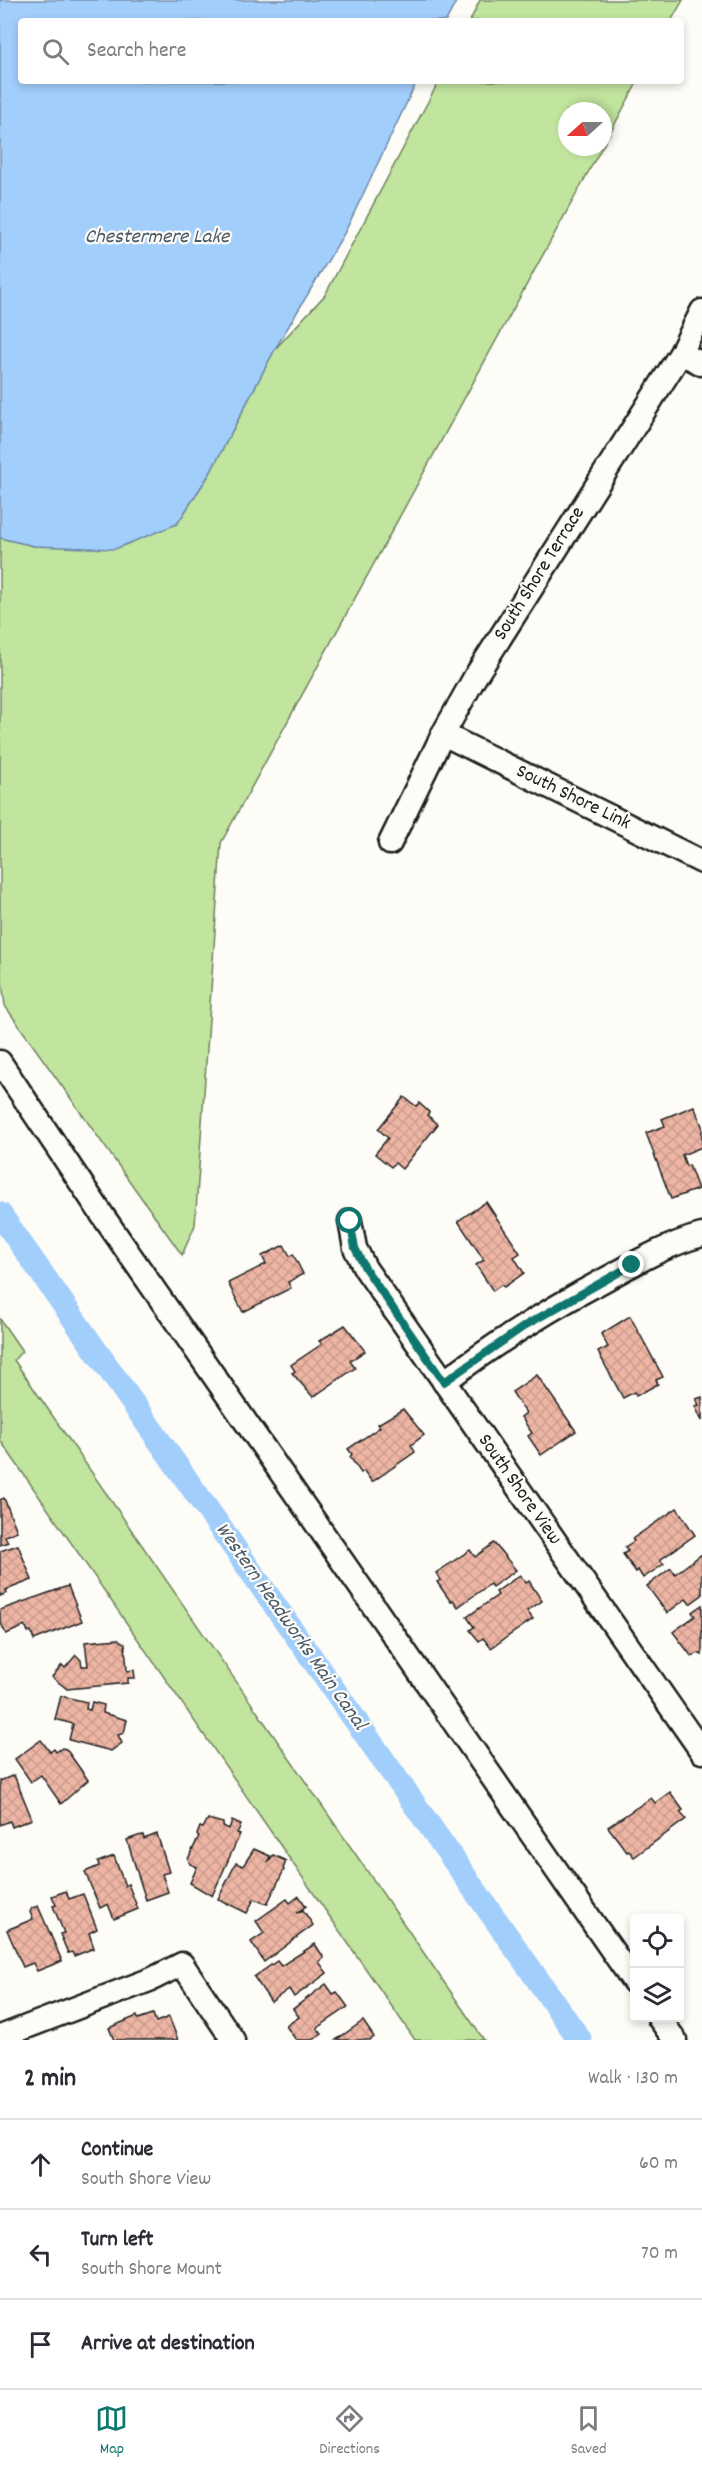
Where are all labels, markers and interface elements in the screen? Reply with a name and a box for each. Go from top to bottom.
search box [18,18,684,84]
icon: search [39,35,72,68]
text: Search here [87,36,186,67]
north arrow [558,102,612,156]
water label: Chestermere Lake [85,223,231,253]
street label: South Shore Terrace [488,502,593,646]
street label: South Shore Link [511,758,635,838]
route start [336,1207,362,1233]
route end [618,1251,644,1277]
street label: South Shore View [470,1429,568,1551]
water label: Western Headworks Main Canal [207,1517,374,1739]
map controls [630,1914,684,2022]
button: locate [630,1914,684,1968]
button: layers [630,1968,684,2022]
text: 2 min [24,2061,76,2098]
text: Walk · 130 m [588,2065,678,2093]
text: Continue [81,2135,153,2166]
icon: ahead [24,2148,57,2181]
text: 60 m [639,2150,678,2178]
text: South Shore View [81,2166,211,2194]
text: Turn left [81,2225,153,2256]
icon: left [24,2238,57,2271]
text: 70 m [641,2240,678,2268]
text: South Shore Mount [81,2256,222,2284]
icon: arrive [24,2328,57,2361]
text: Arrive at destination [81,2329,255,2360]
tab: Map [95,2402,128,2461]
tab: Directions [319,2402,380,2461]
tab: Saved [571,2402,607,2461]

